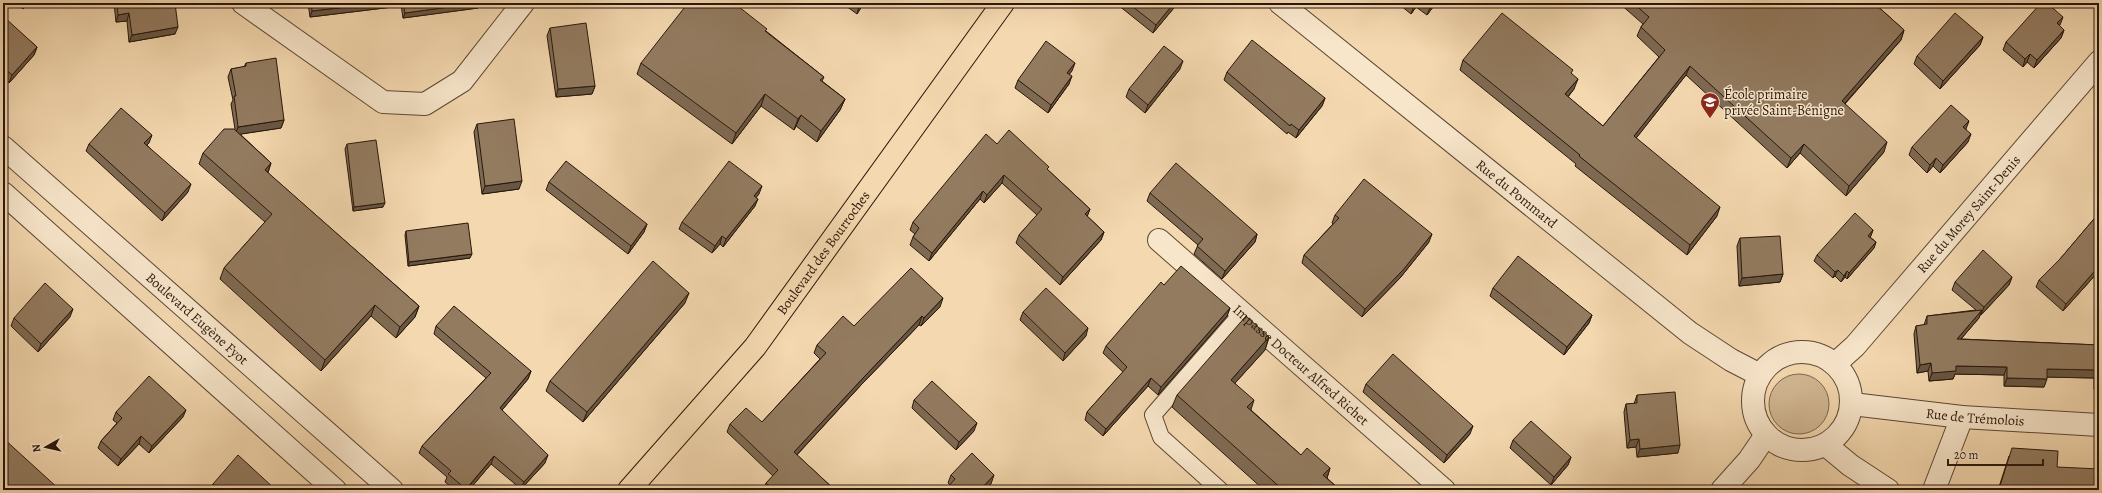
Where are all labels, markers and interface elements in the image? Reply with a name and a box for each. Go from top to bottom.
place label: École primaire privée Saint-Bénigne [1724,85,1844,120]
school or university icon: École primaire privée Saint-Bénigne [1699,91,1721,119]
street label: Rue du Morey Saint-Denis [1912,151,2025,277]
street label: Rue du Pommard [1472,155,1562,232]
street label: Boulevard des Bourroches [772,187,874,318]
street label: Boulevard Eugène Fyot [142,268,253,369]
street label: Impasse Docteur Alfred Richet [1229,300,1373,430]
street label: Rue de Trémolois [1925,403,2025,430]
north arrow [26,427,66,467]
scale bar [1948,441,2043,467]
text: N [29,443,45,453]
text: 20 m [1954,447,1978,463]

